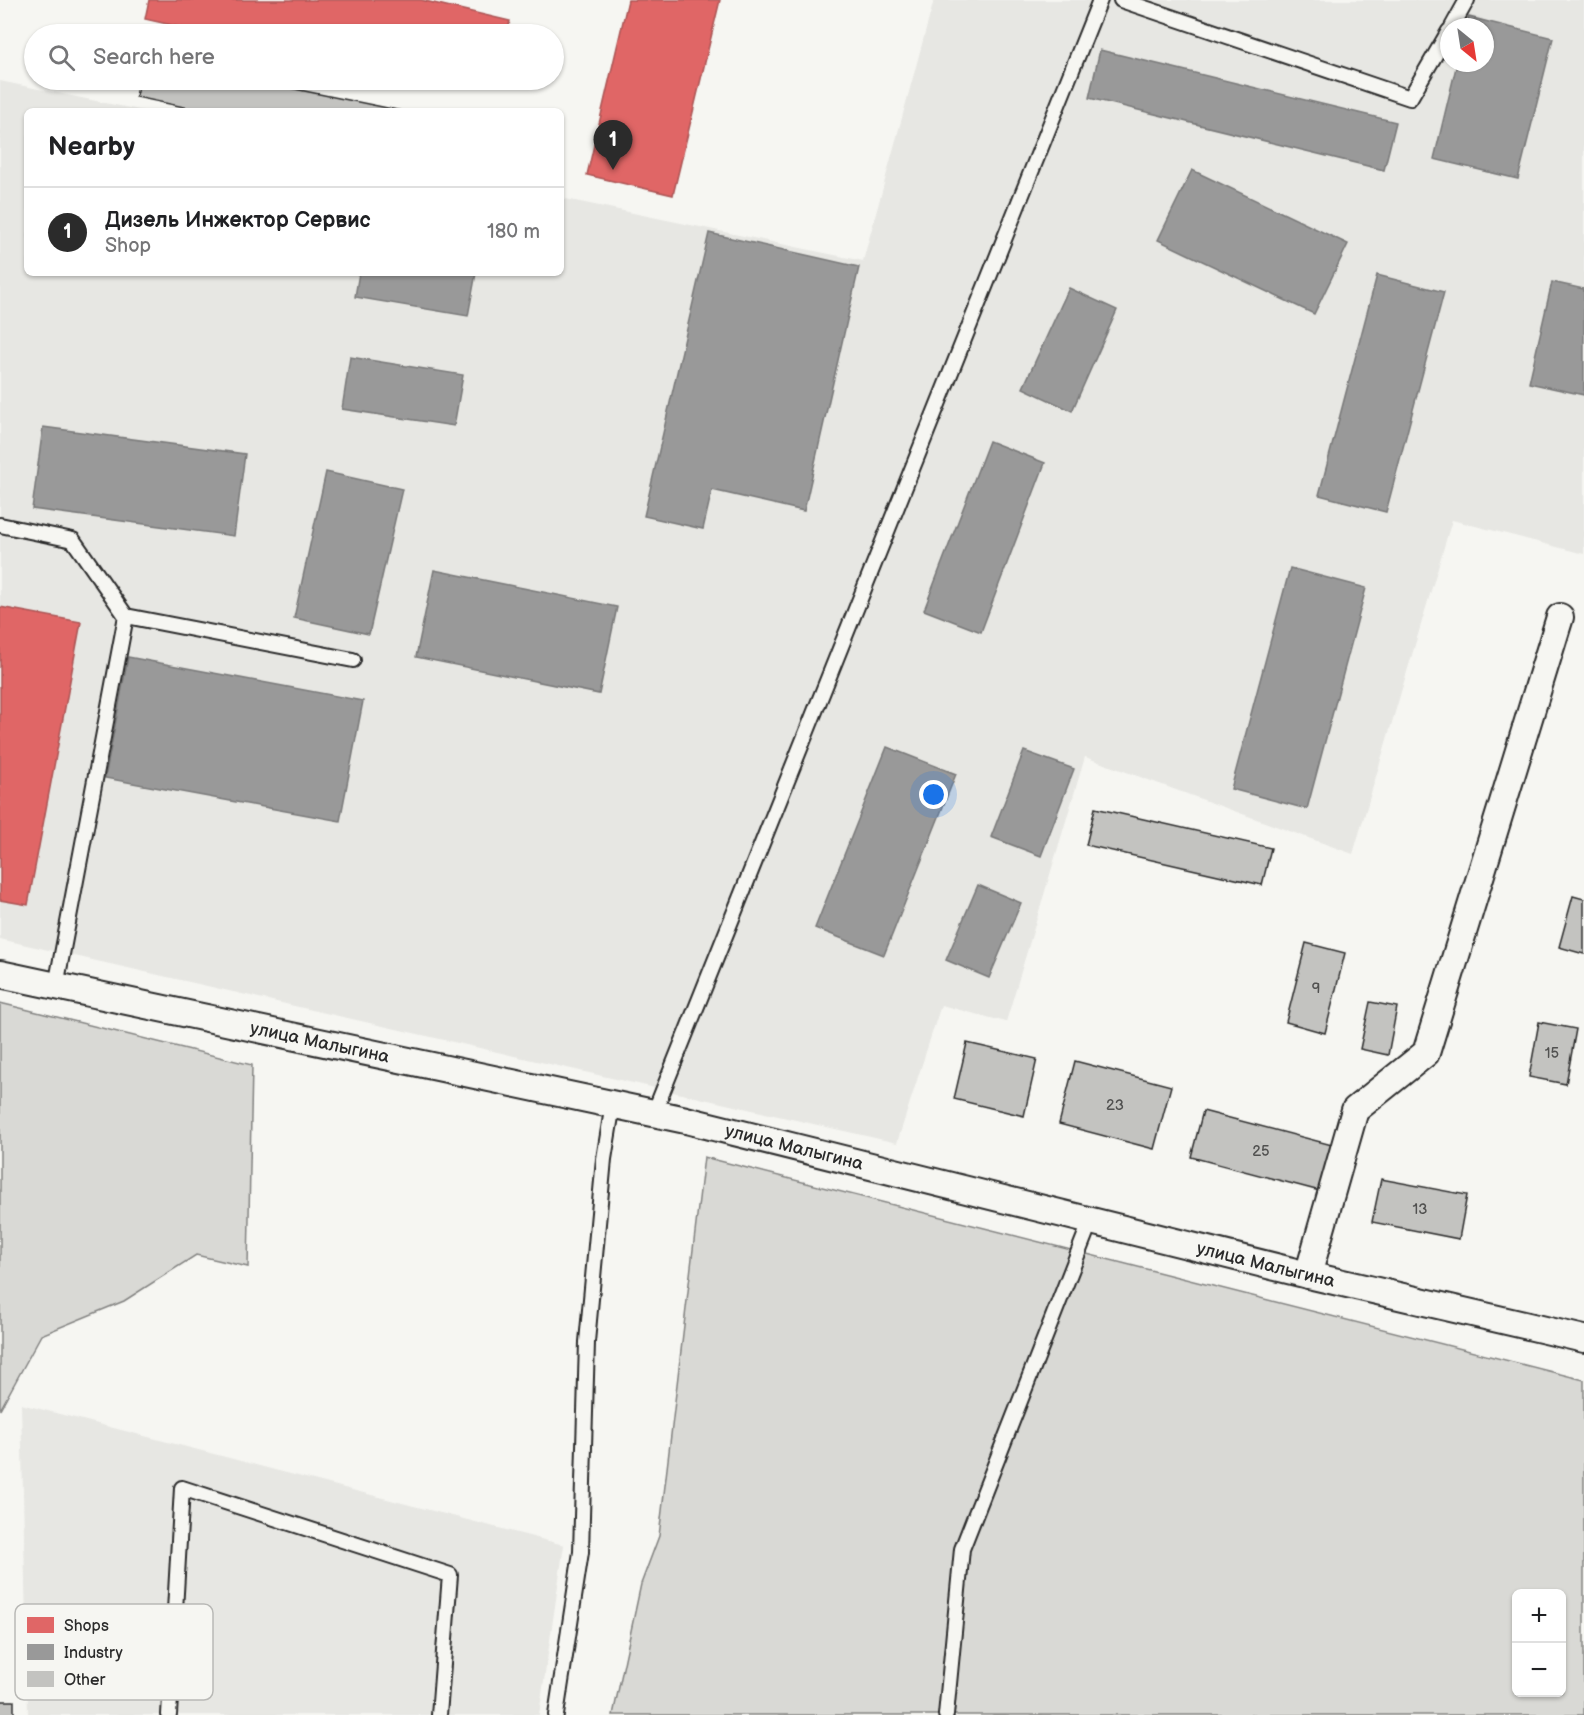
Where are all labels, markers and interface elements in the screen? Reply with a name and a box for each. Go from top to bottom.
north arrow [1440,18,1494,72]
search box [24,24,564,90]
icon: search [45,41,78,74]
text: Search here [93,44,215,71]
pin: 1 [594,120,632,170]
text: Nearby [48,132,135,163]
text: Дизель Инжектор Сервис [105,207,371,234]
text: 1 [63,220,72,244]
text: 180 m [487,220,540,244]
text: Shop [105,234,151,258]
your location [919,780,948,809]
house number: 9 [1312,979,1320,998]
street label: улица Малыгина [248,1018,391,1068]
house number: 15 [1545,1044,1559,1063]
house number: 23 [1106,1096,1124,1115]
street label: улица Малыгина [723,1120,866,1175]
house number: 25 [1252,1142,1270,1161]
house number: 13 [1412,1200,1428,1219]
street label: улица Малыгина [1195,1238,1337,1292]
map controls [1512,1589,1566,1697]
button: + [1512,1589,1566,1643]
legend [15,1604,213,1700]
text: Shops [64,1617,109,1636]
button: − [1512,1643,1566,1697]
text: Industry [64,1644,123,1663]
text: Other [64,1671,105,1690]

